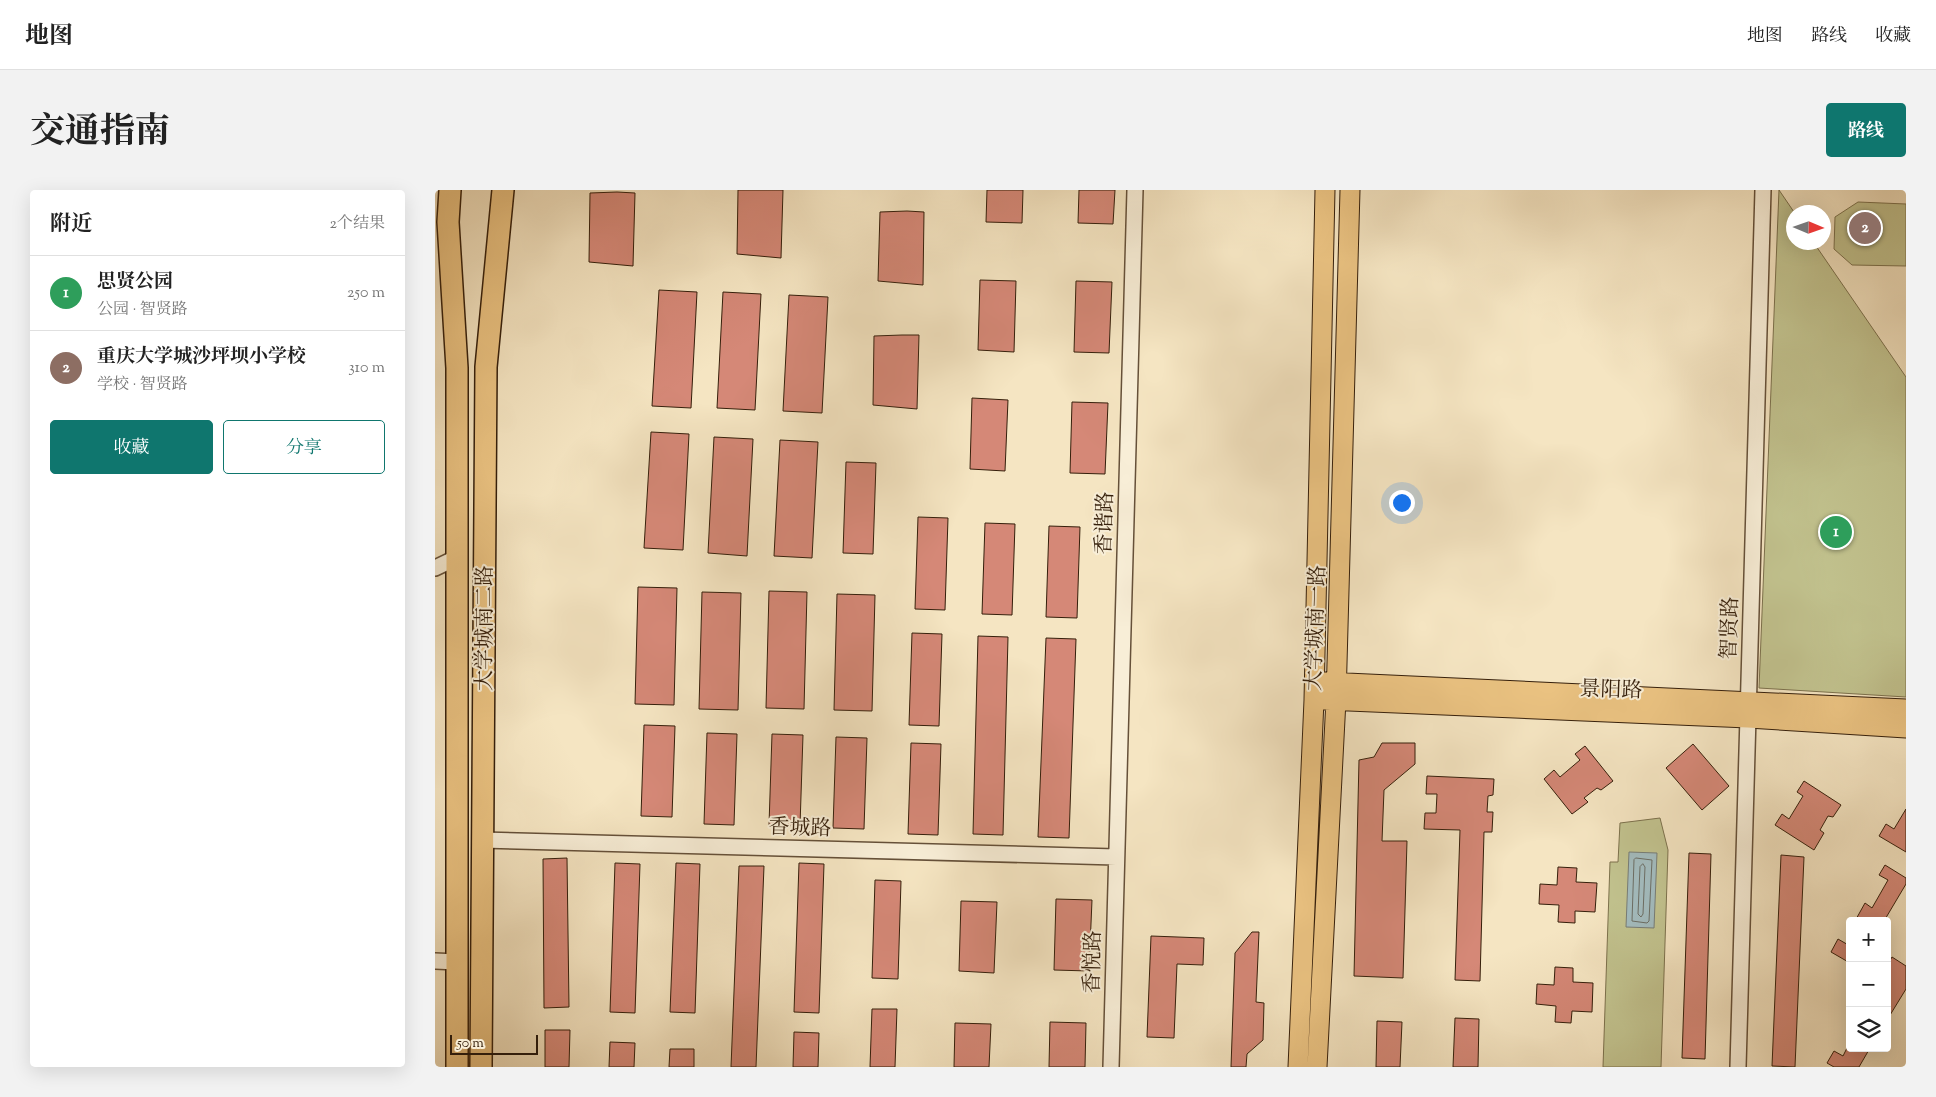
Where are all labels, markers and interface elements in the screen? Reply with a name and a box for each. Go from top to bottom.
text: 地图 [25,20,73,54]
text: 地图 [1747,24,1783,50]
text: 路线 [1811,24,1847,50]
text: 收藏 [1875,24,1911,50]
button: 路线 [1826,103,1906,157]
text: 交通指南 [30,108,170,159]
north arrow [1786,205,1831,250]
pin: 2 [1849,209,1881,247]
text: 附近 [50,210,92,240]
text: 2个结果 [330,213,385,236]
text: 思贤公园 [97,269,173,296]
text: 1 [63,282,69,305]
text: 250 m [347,282,385,305]
text: 公园 · 智贤路 [97,299,188,322]
text: 重庆大学城沙坪坝小学校 [97,344,306,371]
text: 2 [62,357,70,380]
text: 310 m [348,357,385,380]
text: 学校 · 智贤路 [97,374,188,397]
button: 收藏 [50,420,213,474]
button: 分享 [223,420,385,474]
your location [1389,490,1415,516]
street label: 香谐路 [1090,491,1122,555]
pin: 1 [1820,513,1852,551]
street label: 大学城南二路 [471,565,501,691]
street label: 大学城南一路 [1300,565,1334,692]
street label: 智贤路 [1715,596,1747,660]
street label: 景阳路 [1579,675,1643,707]
street label: 香城路 [768,813,832,845]
map controls [1846,917,1891,1052]
button: + [1846,917,1891,962]
street label: 香悦路 [1078,930,1110,994]
button: − [1846,962,1891,1007]
button: layers [1846,1007,1891,1052]
scale bar [450,1032,537,1055]
text: 50 m [457,1034,484,1054]

